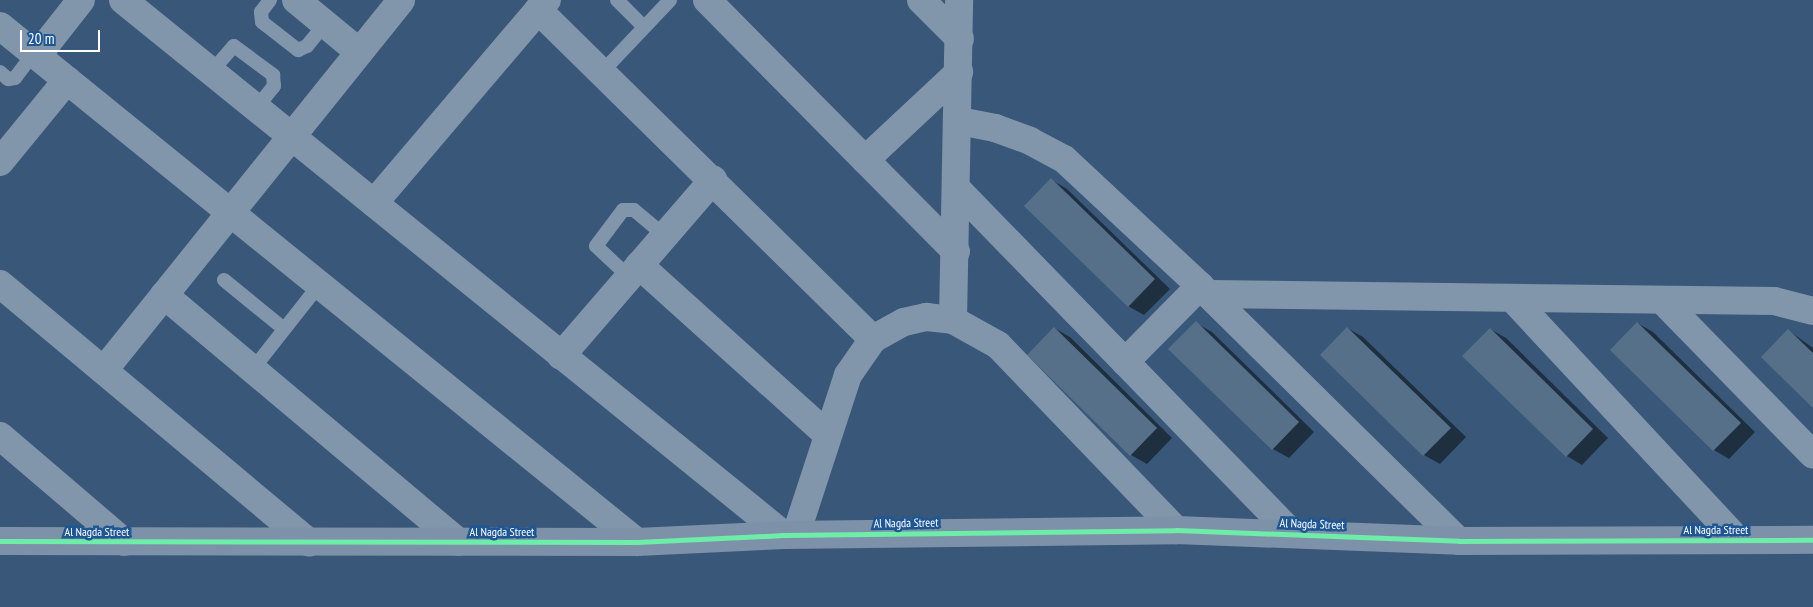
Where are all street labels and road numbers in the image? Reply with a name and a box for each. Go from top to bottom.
street label: Al Nagda Street [873,515,939,531]
street label: Al Nagda Street [1279,516,1345,532]
street label: Al Nagda Street [1684,523,1748,537]
street label: Al Nagda Street [65,525,129,539]
street label: Al Nagda Street [470,525,534,539]

